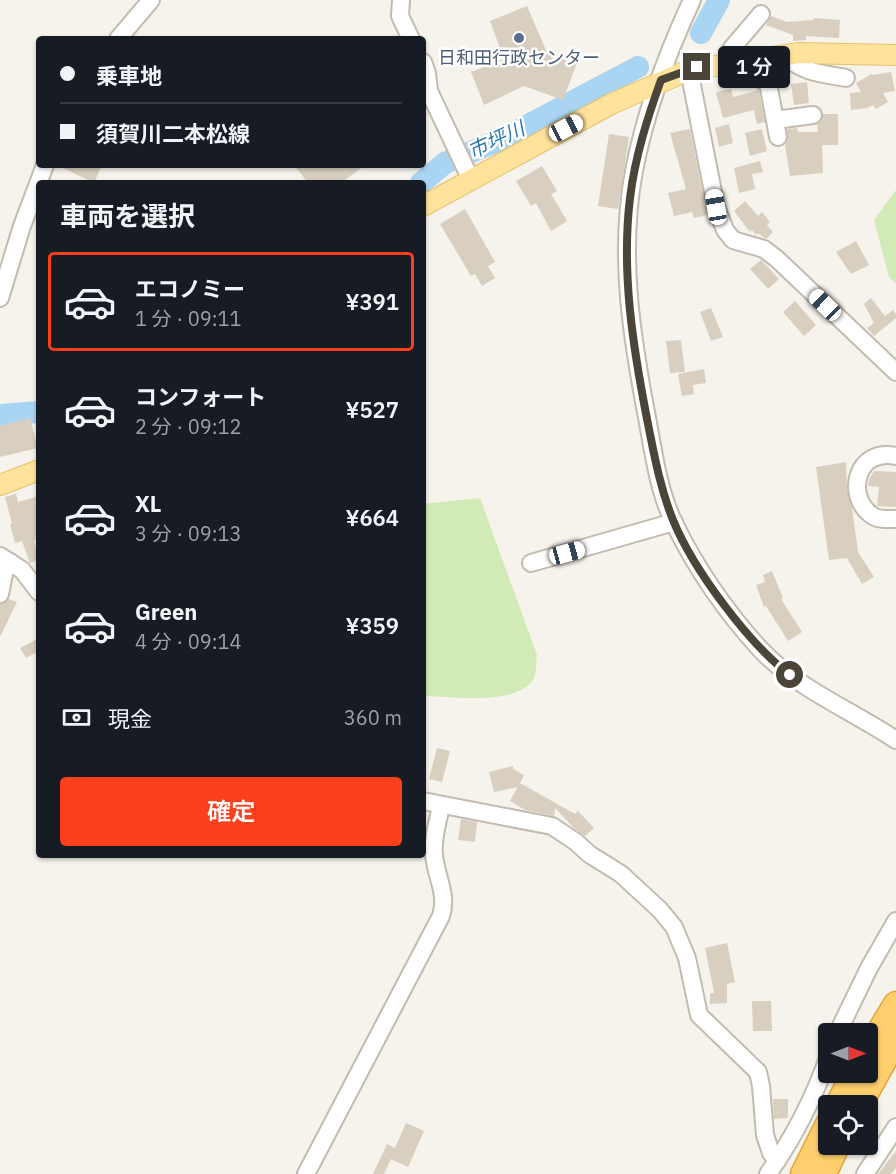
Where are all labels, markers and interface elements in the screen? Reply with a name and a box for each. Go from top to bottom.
marker: 日和田行政センター [512,31,526,45]
place label: 日和田行政センター [438,46,600,69]
callout: 1 分 [718,46,790,88]
route end [683,53,710,80]
text: 1 分 [736,53,772,80]
text: 乗車地 [96,61,162,90]
car [546,112,586,144]
water label: 市坪川 [463,114,530,164]
text: 須賀川二本松線 [96,119,250,148]
car [704,188,728,226]
text: 車両を選択 [60,198,195,233]
text: エコノミー [135,274,245,303]
icon: car [63,275,117,329]
car [806,286,844,324]
text: ¥391 [345,287,399,316]
text: 1 分 · 09:11 [135,305,242,332]
text: コンフォート [135,382,266,411]
icon: car [63,383,117,437]
text: ¥527 [345,395,399,424]
text: 2 分 · 09:12 [135,413,242,440]
text: XL [135,489,161,518]
icon: car [63,491,117,545]
text: ¥664 [345,503,399,532]
text: 3 分 · 09:13 [135,520,242,547]
car [547,540,587,566]
text: Green [135,597,197,626]
icon: car [63,599,117,653]
text: ¥359 [345,611,399,640]
text: 4 分 · 09:14 [135,628,242,655]
route start [776,661,803,688]
icon: cash [60,701,93,734]
text: 現金 [108,704,152,733]
text: 360 m [344,704,402,731]
button: 確定 [60,777,402,846]
north arrow [818,1023,878,1083]
map controls [818,1023,878,1155]
button: locate [818,1095,878,1155]

